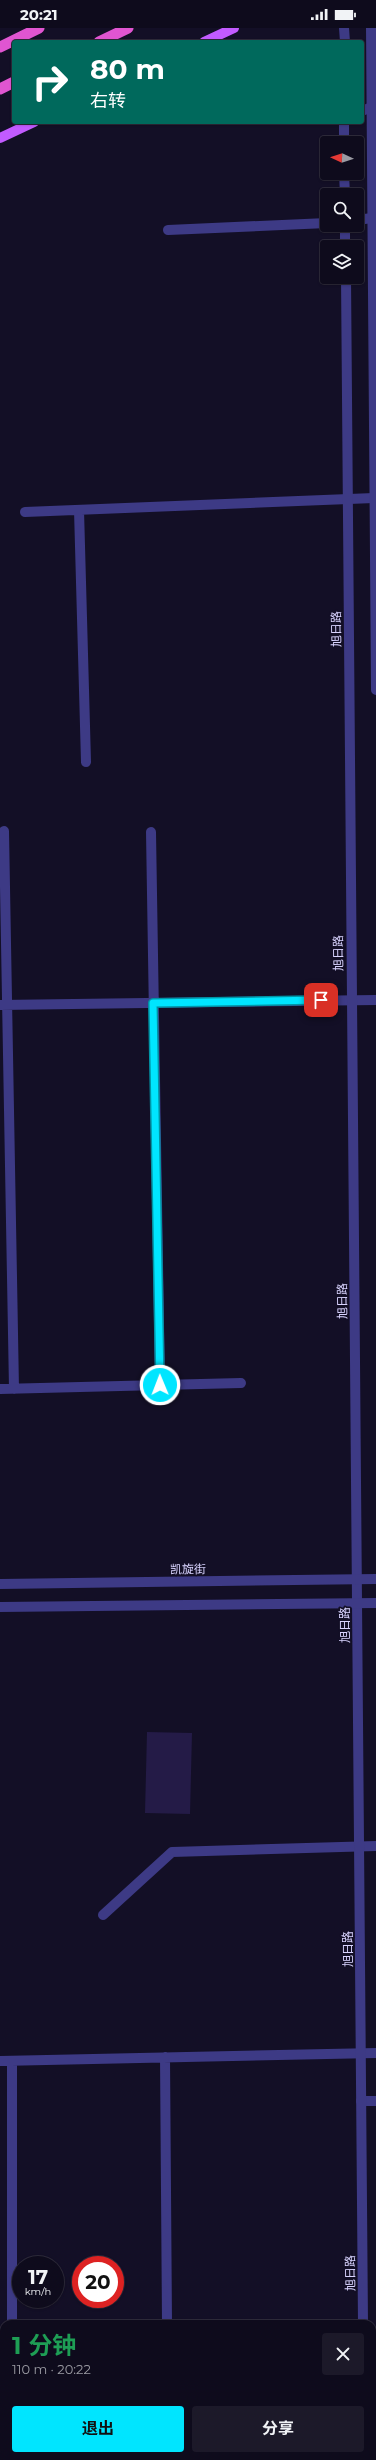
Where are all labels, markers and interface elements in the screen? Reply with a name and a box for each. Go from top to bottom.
text: 20:21 [20,5,58,24]
text: 80 m [90,52,165,86]
icon: right [24,56,76,108]
text: 右转 [90,90,126,112]
north arrow [320,136,364,180]
map controls [320,136,364,284]
button: search [320,188,364,232]
button: layers [320,240,364,284]
street label: 旭日路 [328,611,344,647]
street label: 旭日路 [330,935,346,971]
pin [304,983,338,1017]
icon: arrive [310,989,332,1011]
street label: 旭日路 [334,1283,350,1319]
position arrow [139,1364,181,1406]
street label: 凯旋街 [170,1561,206,1577]
street label: 旭日路 [337,1607,352,1643]
street label: 旭日路 [340,1931,355,1967]
street label: 旭日路 [342,2255,358,2291]
speed limit sign: 20 [72,2256,124,2308]
text: 17 [28,2265,48,2289]
text: km/h [25,2285,51,2298]
text: 1 分钟 [12,2331,76,2360]
button: close [322,2333,364,2375]
text: 110 m · 20:22 [12,2361,91,2377]
button: 退出 [12,2406,184,2452]
button: 分享 [192,2406,364,2452]

